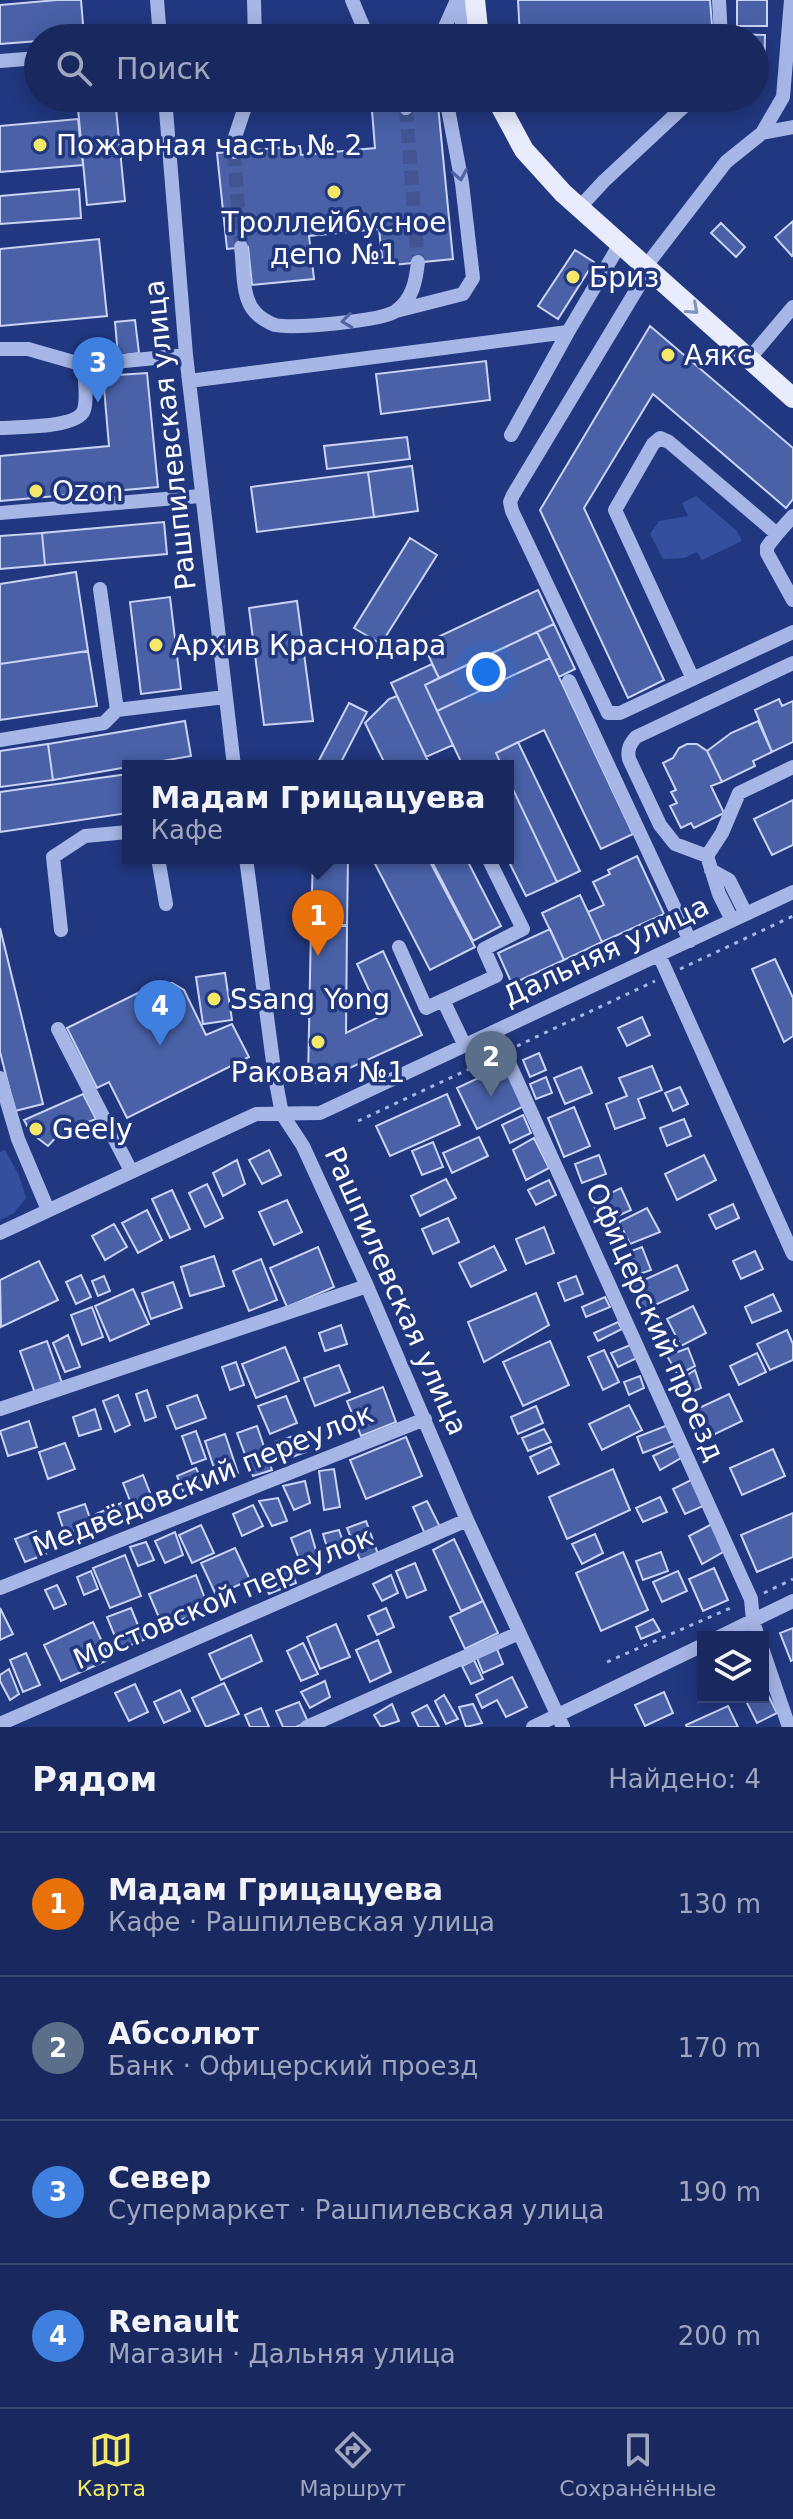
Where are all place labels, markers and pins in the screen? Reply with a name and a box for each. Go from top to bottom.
place label: Пожарная часть № 2 [56,129,362,162]
marker: Пожарная часть № 2 [31,136,49,154]
marker: Троллейбусное депо №1 [325,183,343,201]
place label: Троллейбусное депо №1 [220,206,447,271]
place label: Бриз [589,261,659,294]
marker: Бриз [564,268,582,286]
pin: 3 [72,337,124,403]
place label: Аякс [684,339,752,372]
marker: Аякс [659,346,677,364]
place label: Ozon [52,475,124,508]
marker: Ozon [27,482,45,500]
place label: Архив Краснодара [172,629,446,662]
marker: Архив Краснодара [147,636,165,654]
pin: 1 [292,890,344,956]
pin: 4 [134,980,186,1046]
place label: Ssang Yong [230,983,390,1016]
marker: Ssang Yong [205,990,223,1008]
pin: 2 [465,1031,517,1097]
marker: Раковая №1 [309,1033,327,1051]
place label: Раковая №1 [231,1056,405,1089]
place label: Geely [52,1113,133,1146]
marker: Geely [27,1120,45,1138]

